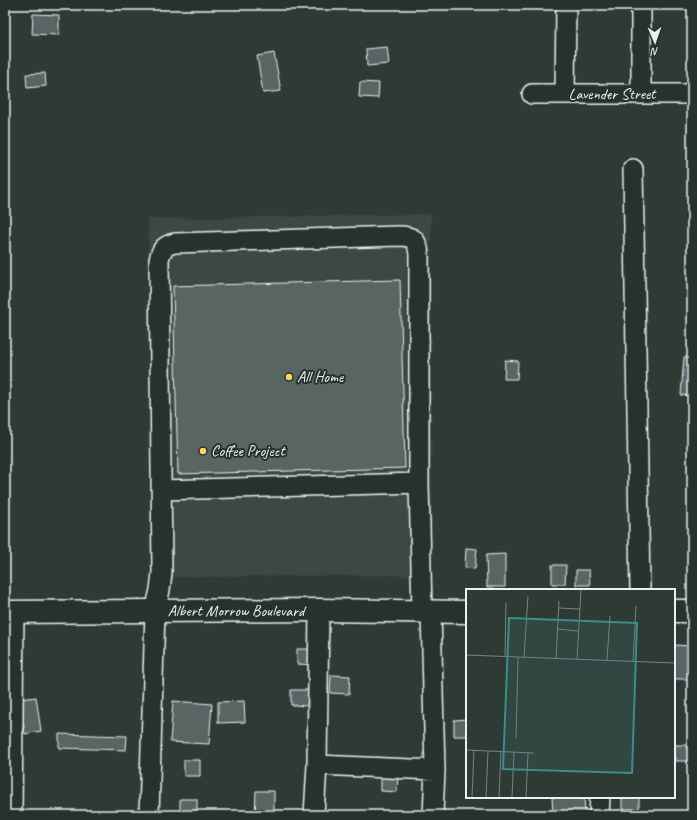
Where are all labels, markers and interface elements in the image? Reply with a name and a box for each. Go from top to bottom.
north arrow [635,22,675,62]
text: N [650,45,659,59]
street label: Lavender Street [569,84,657,104]
place label: All Home [297,367,345,387]
marker: All Home [284,372,294,382]
place label: Coffee Project [211,441,287,461]
marker: Coffee Project [198,446,208,456]
inset map [466,589,675,798]
street label: Albert Morrow Boulevard [168,601,307,621]

